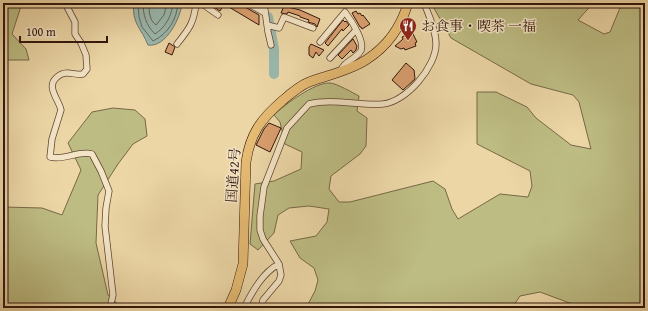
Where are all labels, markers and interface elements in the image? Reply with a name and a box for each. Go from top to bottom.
restaurant icon: お食事・喫茶 一福 [398,16,418,41]
place label: お食事・喫茶 一福 [421,16,536,36]
scale bar [20,18,107,44]
text: 100 m [26,23,56,40]
street label: 国道42号 [221,147,245,203]

